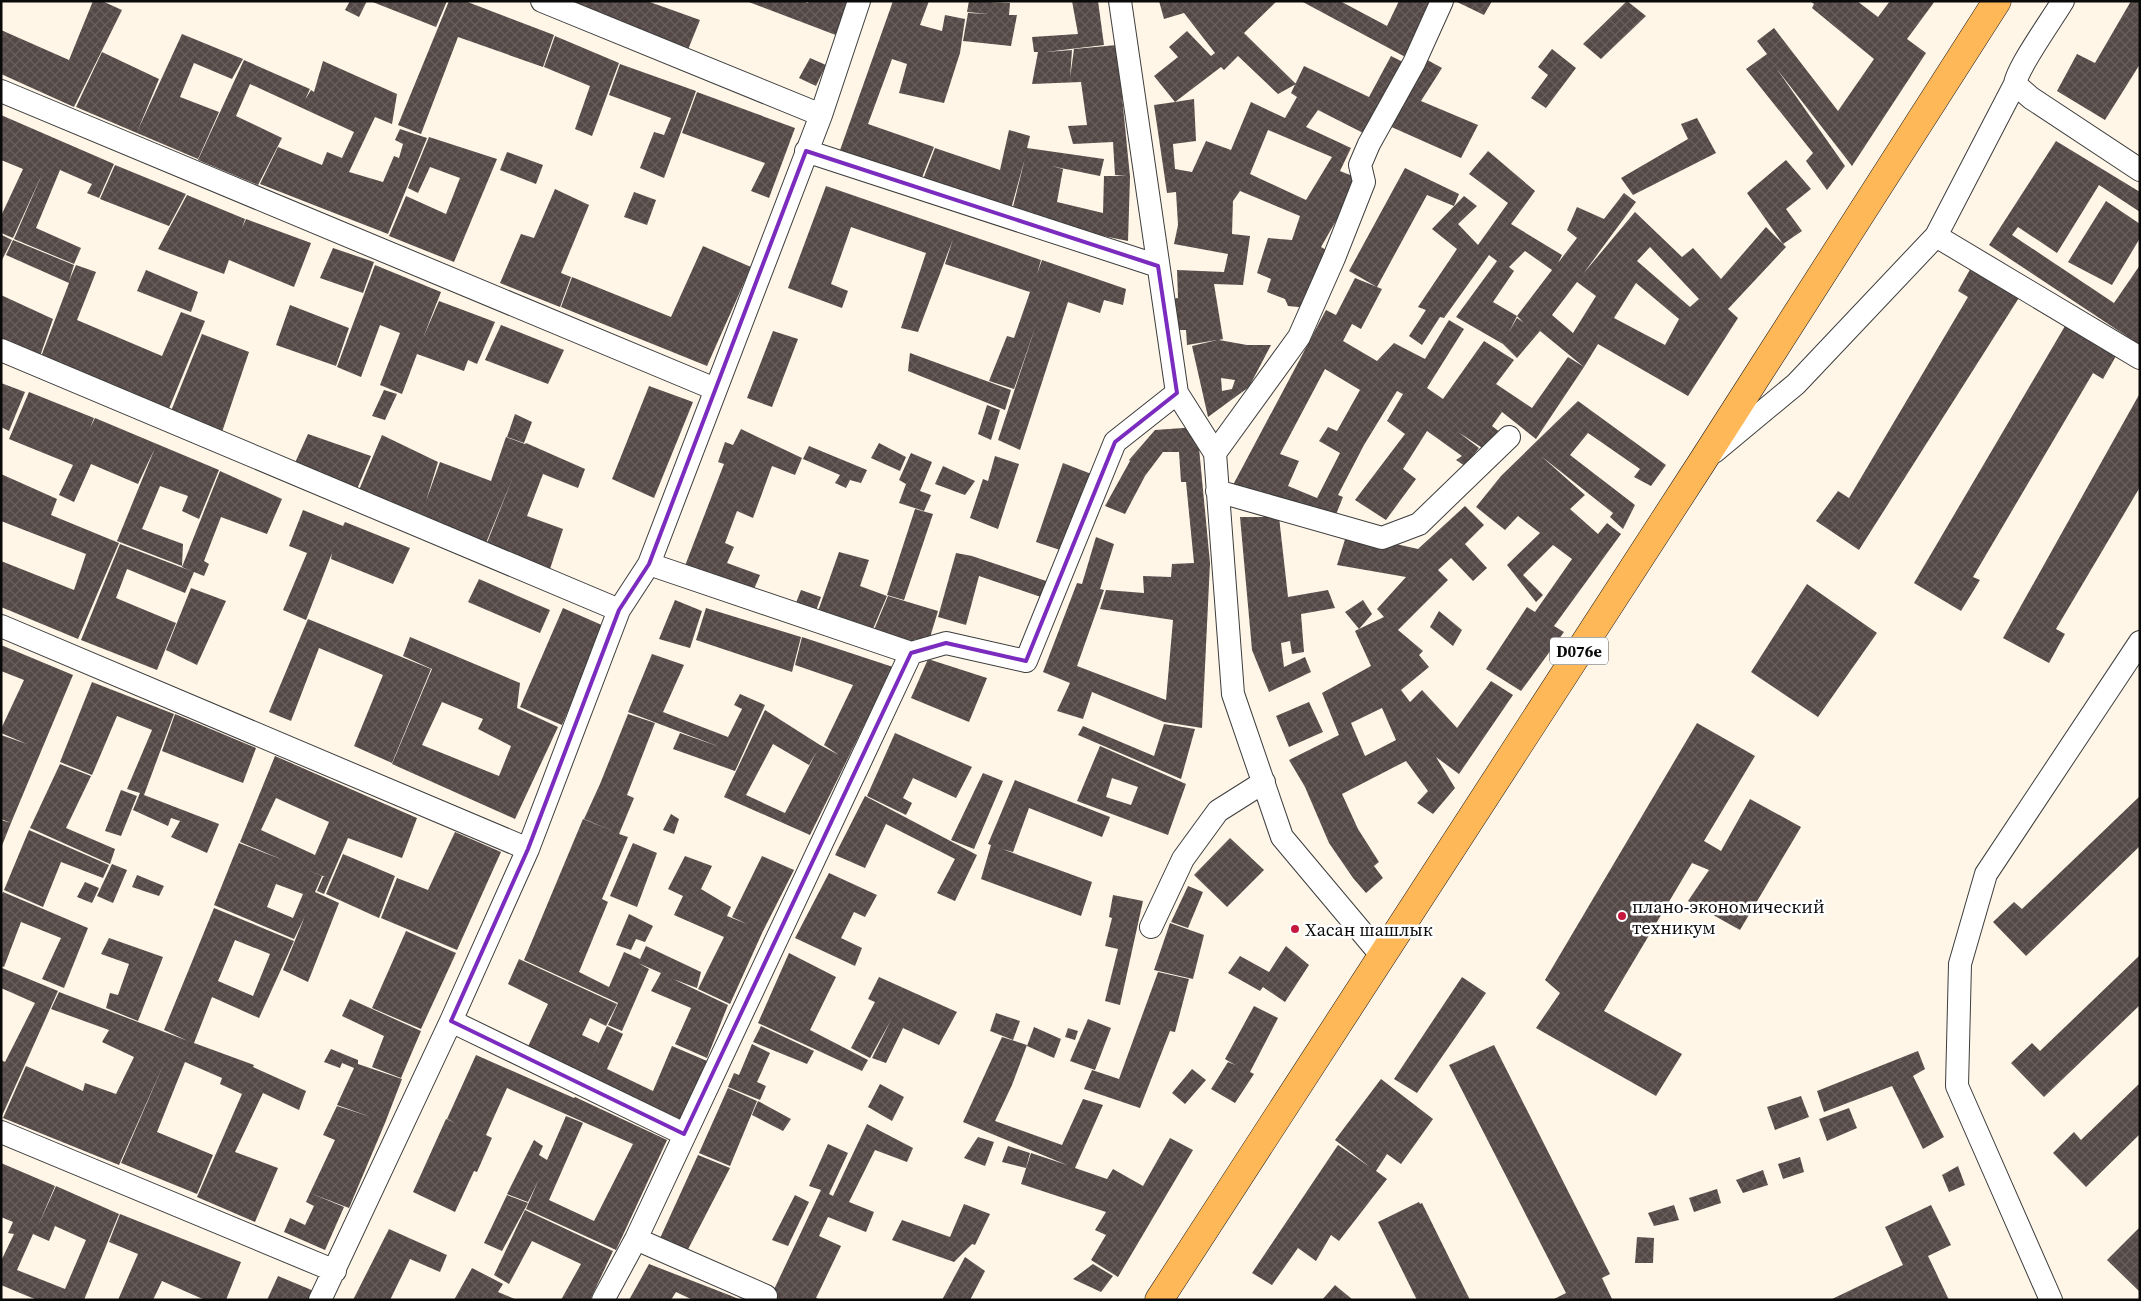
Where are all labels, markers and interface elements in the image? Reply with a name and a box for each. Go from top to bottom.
road number: D076e [1550,637,1608,664]
place label: плано-экономический техникум [1632,894,1825,940]
marker: плано-экономический техникум [1616,910,1628,922]
place label: Хасан шашлык [1305,917,1433,942]
marker: Хасан шашлык [1289,923,1301,935]

